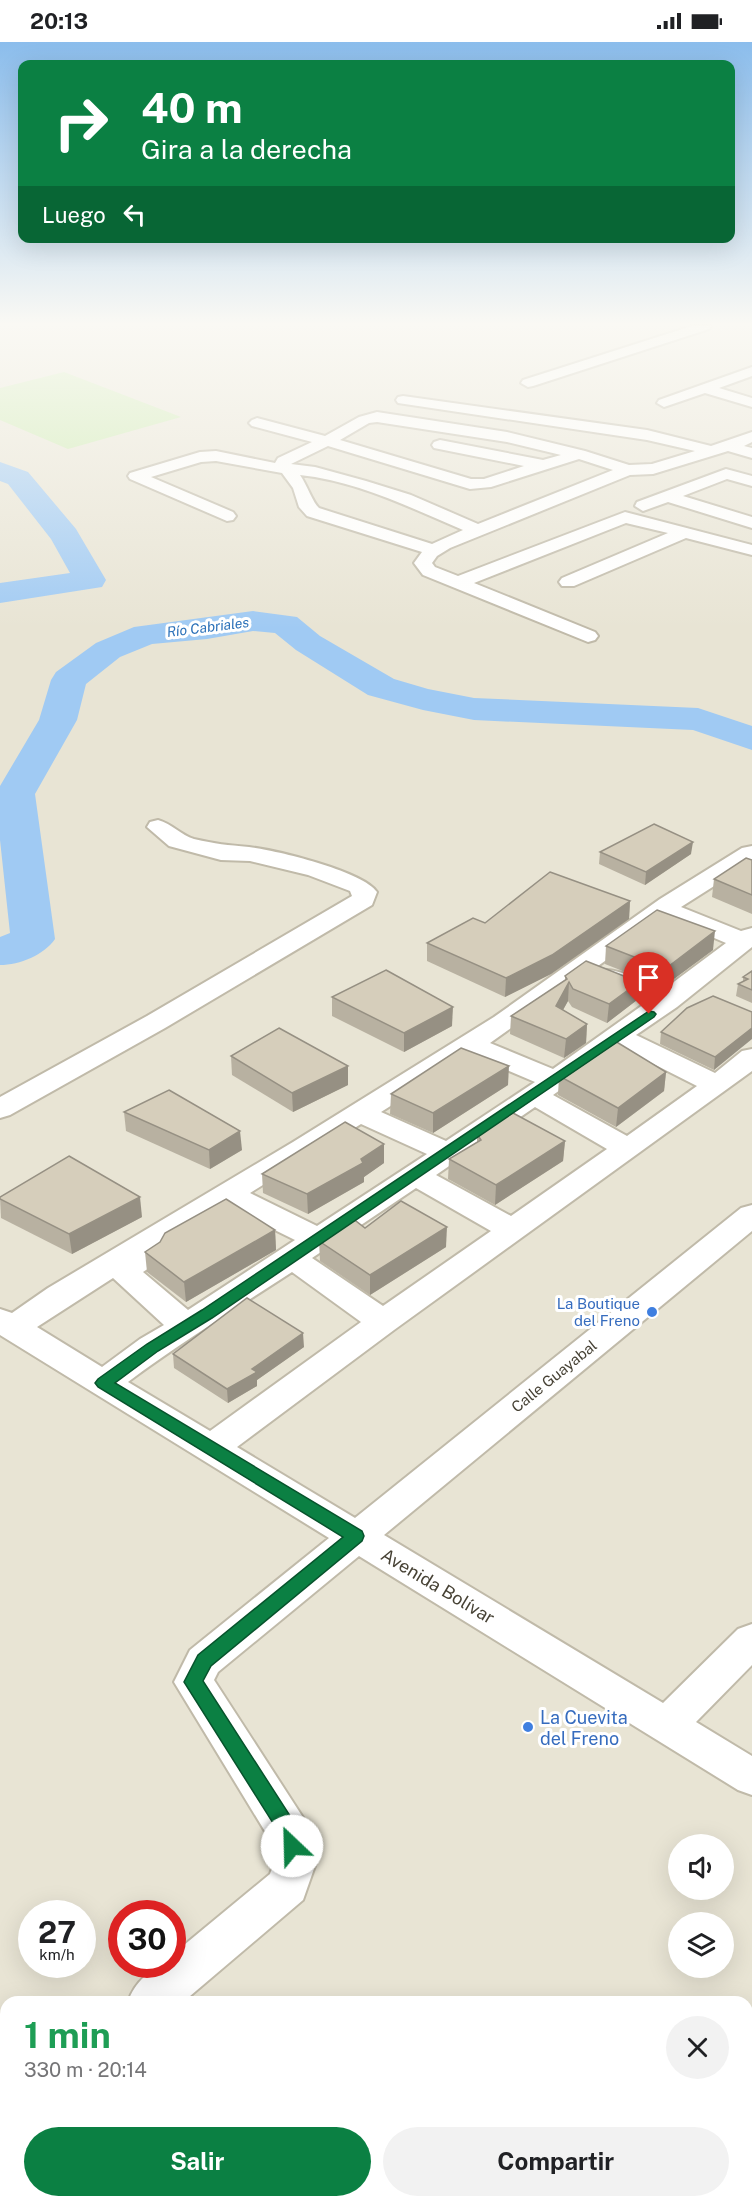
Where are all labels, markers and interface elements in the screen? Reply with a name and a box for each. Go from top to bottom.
text: 20:13 [30,8,88,34]
text: 40 m [141,83,243,132]
icon: right [42,84,120,162]
text: Gira a la derecha [141,133,352,165]
icon: left [118,198,151,231]
text: Luego [42,202,106,228]
water label: Río Cabriales [166,614,250,640]
pin [623,952,674,1014]
icon: arrive [632,961,665,994]
place label: La Boutique del Freno [557,1295,640,1329]
marker: La Boutique del Freno [645,1305,659,1319]
street label: Calle Guayabal [508,1336,600,1416]
street label: Avenida Bolívar [377,1544,499,1628]
place label: La Cuevita del Freno [540,1707,628,1749]
marker: La Cuevita del Freno [521,1720,535,1734]
position arrow [260,1814,324,1878]
map controls [668,1834,734,1978]
button: sound [668,1834,734,1900]
speed limit sign: 30 [108,1900,186,1978]
button: layers [668,1912,734,1978]
text: 27 [38,1914,76,1950]
text: km/h [39,1946,75,1963]
text: 1 min [24,2014,111,2056]
button: close [666,2016,729,2079]
text: 330 m · 20:14 [24,2058,147,2082]
button: Salir [24,2127,371,2196]
button: Compartir [383,2127,729,2196]

